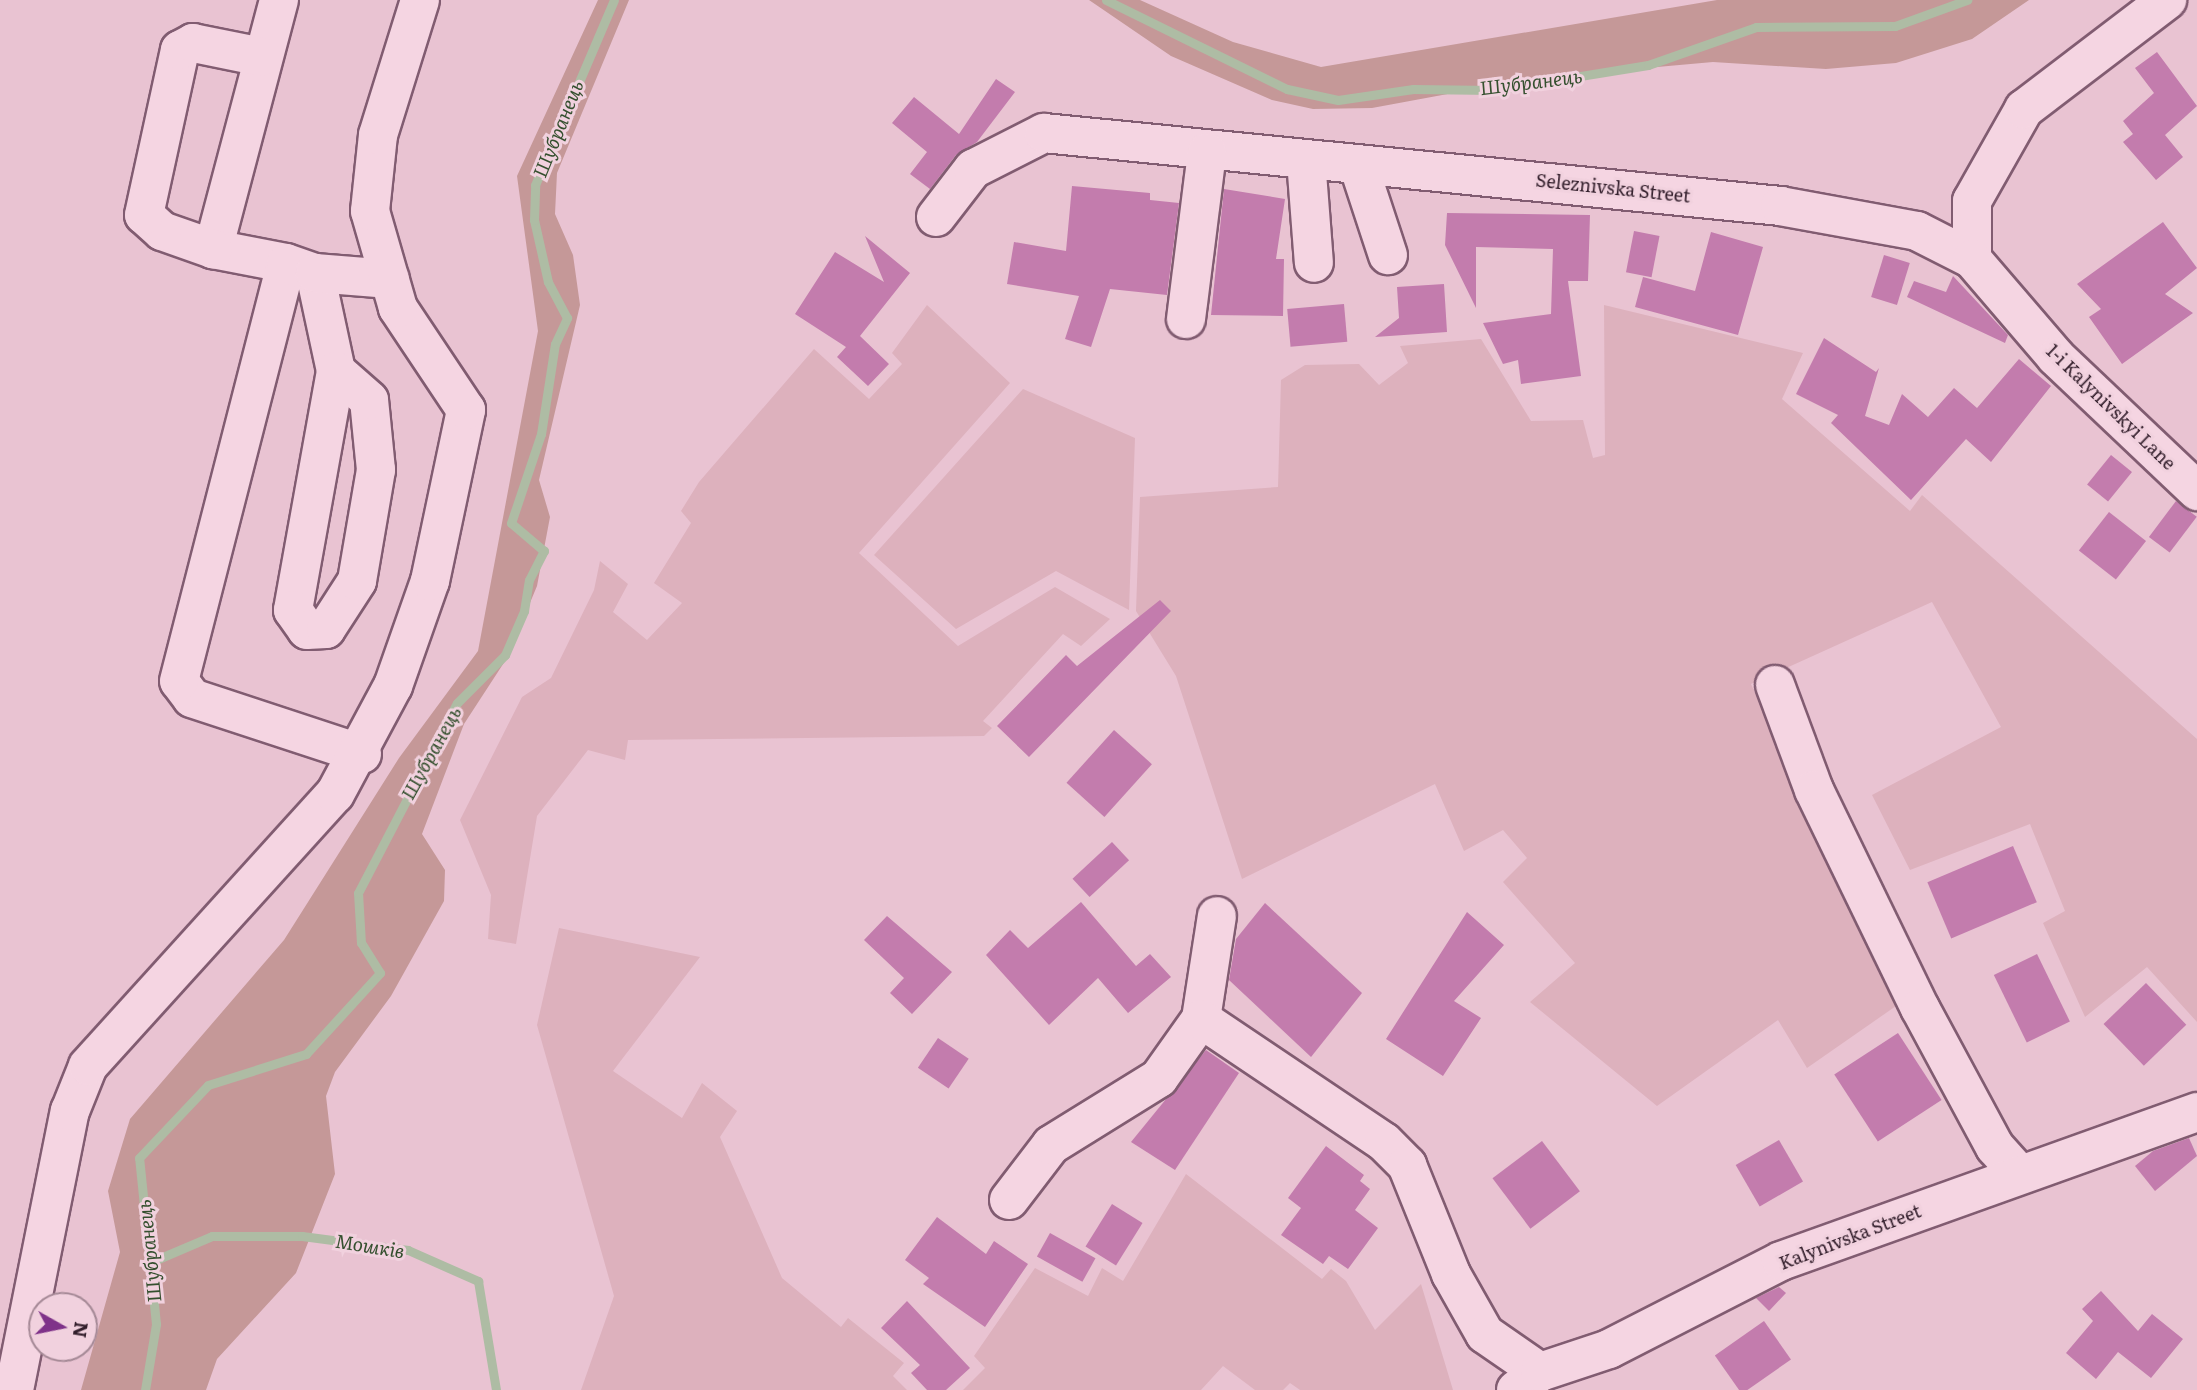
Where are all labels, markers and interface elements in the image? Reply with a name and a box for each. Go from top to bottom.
water label: Шубранець [1479,64,1583,100]
water label: Шубранець [528,77,588,181]
street label: Seleznivska Street [1535,169,1691,207]
street label: 1-i Kalynivskyi Lane [2042,340,2180,474]
water label: Шубранець [396,702,466,804]
water label: Шубранець [132,1199,166,1303]
street label: Kalynivska Street [1776,1200,1924,1274]
water label: Мошків [334,1229,406,1263]
north arrow [28,1292,98,1362]
text: N [67,1320,97,1340]

